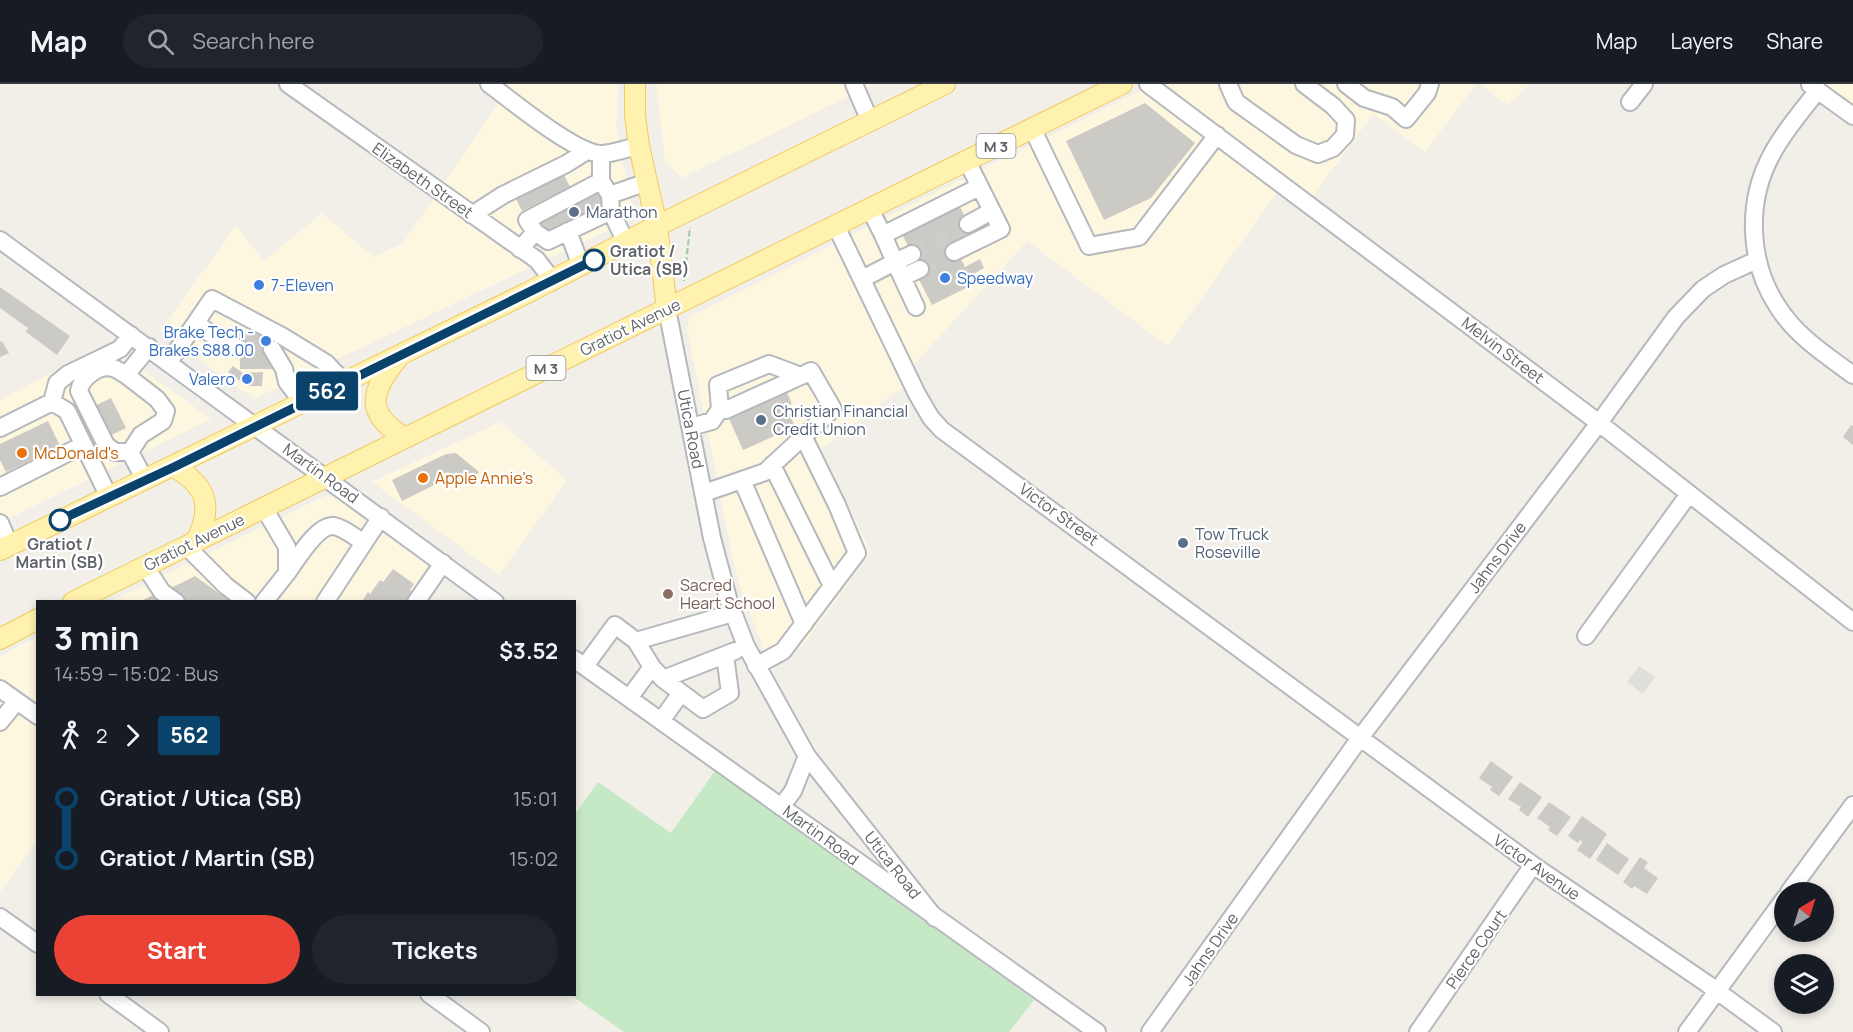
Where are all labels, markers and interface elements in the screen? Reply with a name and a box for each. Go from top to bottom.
search box [123,14,543,68]
text: Map [30,22,87,60]
icon: search [144,25,177,58]
text: Search here [192,26,315,56]
text: Map [1596,27,1637,55]
text: Layers [1670,27,1733,55]
text: Share [1766,27,1823,55]
road number: M 3 [976,134,1016,158]
street label: Elizabeth Street [368,137,478,223]
place label: Marathon [586,201,658,223]
marker: Marathon [567,205,581,219]
place label: Gratiot / Utica (SB) [610,240,689,280]
marker: Gratiot / Utica (SB) [583,249,605,271]
place label: Speedway [957,267,1034,289]
marker: Speedway [938,271,952,285]
place label: 7-Eleven [271,274,334,296]
marker: 7-Eleven [252,278,266,292]
street label: Gratiot Avenue [576,293,684,361]
street label: Melvin Street [1457,312,1549,388]
place label: Brake Tech - Brakes S88.00 [149,321,254,361]
marker: Brake Tech - Brakes S88.00 [259,334,273,348]
road number: M 3 [526,356,566,380]
place label: Valero [189,368,235,390]
marker: Valero [240,372,254,386]
line badge: 562 [292,372,362,410]
text: 562 [308,377,346,405]
street label: Utica Road [673,388,709,470]
place label: Christian Financial Credit Union [773,400,908,440]
marker: Christian Financial Credit Union [754,413,768,427]
street label: Martin Road [279,438,363,508]
place label: McDonald's [34,442,119,464]
marker: McDonald's [15,446,29,460]
place label: Apple Annie's [435,467,533,489]
marker: Apple Annie's [416,471,430,485]
street label: Victor Street [1015,478,1103,550]
street label: Gratiot Avenue [140,508,248,576]
marker: Gratiot / Martin (SB) [49,509,71,531]
street label: Jahns Drive [1463,517,1531,597]
place label: Tow Truck Roseville [1195,523,1270,563]
place label: Gratiot / Martin (SB) [16,533,104,573]
marker: Tow Truck Roseville [1176,536,1190,550]
place label: Sacred Heart School [680,574,775,614]
marker: Sacred Heart School [661,587,675,601]
text: 3 min [54,615,139,660]
text: $3.52 [499,636,558,666]
text: 14:59 – 15:02 · Bus [54,660,218,687]
icon: walk [54,719,87,752]
icon: forward [116,719,149,752]
text: 562 [170,721,208,749]
text: 2 [96,722,107,749]
text: Gratiot / Utica (SB) [100,783,304,813]
text: 15:01 [513,785,558,812]
street label: Martin Road [779,800,863,870]
street label: Utica Road [860,827,926,903]
street label: Victor Avenue [1489,829,1585,905]
text: Gratiot / Martin (SB) [100,843,317,873]
text: 15:02 [509,845,558,872]
north arrow [1774,882,1834,942]
map controls [1774,882,1834,1014]
street label: Pierce Court [1441,905,1511,993]
street label: Jahns Drive [1177,908,1243,990]
button: Start [54,915,300,984]
button: Tickets [312,915,558,984]
button: layers [1774,954,1834,1014]

